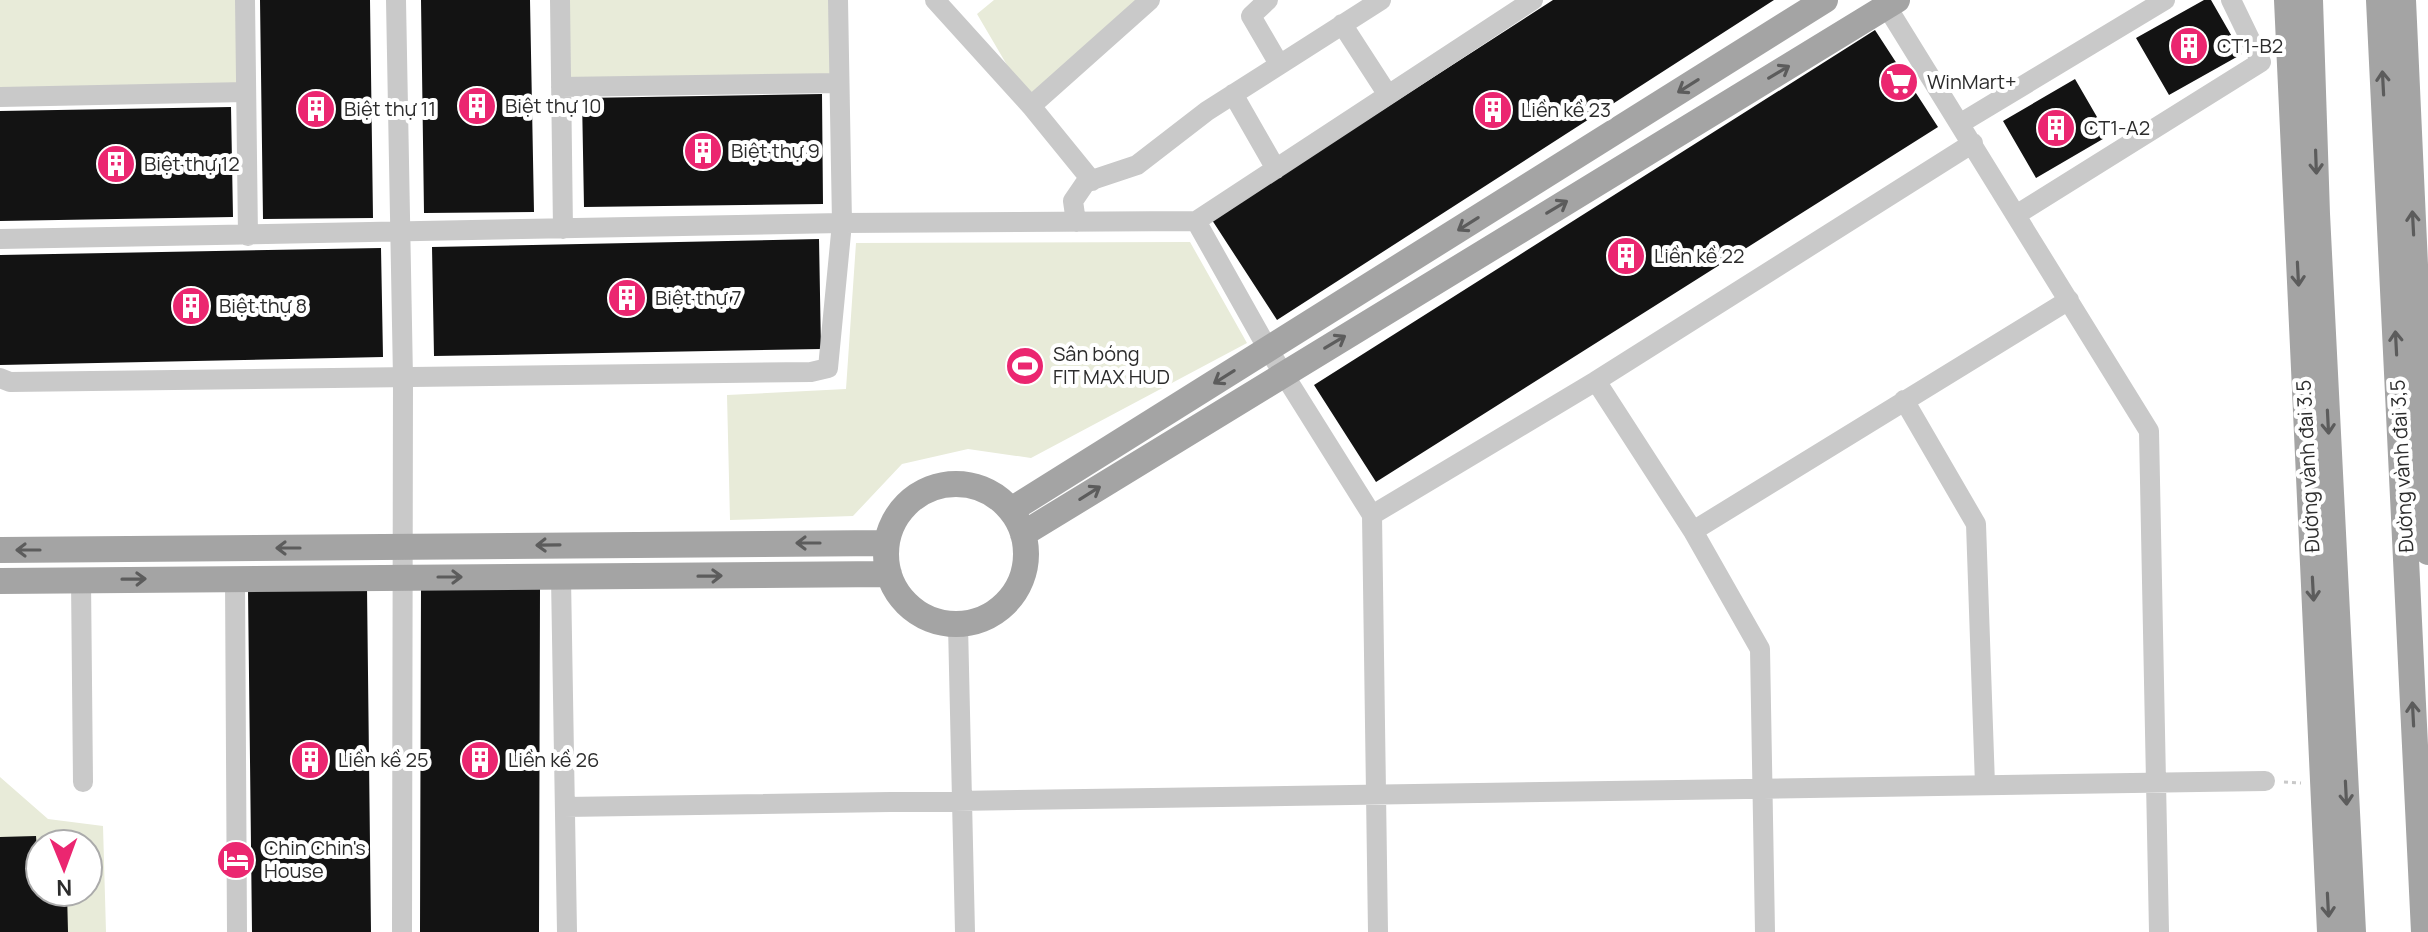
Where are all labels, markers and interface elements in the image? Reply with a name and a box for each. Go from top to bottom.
building icon: CT1-B2 [2168,25,2210,67]
place label: CT1-B2 [2217,32,2283,59]
supermarket icon: WinMart+ [1878,61,1920,103]
one-way arrow [1767,64,1790,80]
place label: WinMart+ [1927,68,2017,95]
one-way arrow [2375,70,2390,97]
one-way arrow [1677,79,1700,95]
building icon: Biệt thự 10 [456,85,498,127]
building icon: Biệt thự 11 [295,88,337,130]
building icon: Liền kề 23 [1472,89,1514,131]
place label: Biệt thự 10 [505,92,601,119]
place label: Biệt thự 11 [344,95,436,122]
place label: Liền kề 23 [1521,96,1611,123]
building icon: CT1-A2 [2035,107,2077,149]
place label: CT1-A2 [2084,114,2150,141]
building icon: Biệt thự 9 [682,130,724,172]
place label: Biệt thự 9 [731,137,820,164]
building icon: Biệt thự 12 [95,143,137,185]
one-way arrow [2308,148,2323,175]
place label: Biệt thự 12 [144,150,240,177]
one-way arrow [1545,199,1568,215]
one-way arrow [2405,210,2420,237]
one-way arrow [1457,216,1479,233]
building icon: Liền kề 22 [1605,235,1647,277]
place label: Liền kề 22 [1654,242,1744,269]
one-way arrow [2291,260,2306,287]
building icon: Biệt thự 7 [606,277,648,319]
place label: Biệt thự 7 [655,284,741,311]
building icon: Biệt thự 8 [170,285,212,327]
place label: Biệt thự 8 [219,292,307,319]
one-way arrow [2388,330,2403,357]
one-way arrow [1323,334,1346,350]
place label: Sân bóng FIT MAX HUD [1053,340,1170,390]
sports icon: Sân bóng FIT MAX HUD [1004,345,1046,387]
one-way arrow [1213,369,1235,386]
street label: Đường vành đai 3.5 [2289,379,2326,553]
street label: Đường vành đai 3,5 [2383,379,2420,553]
one-way arrow [2320,408,2335,435]
one-way arrow [1078,485,1100,502]
one-way arrow [795,535,822,551]
one-way arrow [535,538,562,553]
one-way arrow [275,540,302,556]
one-way arrow [15,542,42,558]
one-way arrow [696,568,723,584]
one-way arrow [436,569,463,585]
one-way arrow [120,571,147,587]
one-way arrow [2306,575,2321,602]
one-way arrow [2406,701,2421,728]
building icon: Liền kề 25 [289,739,331,781]
building icon: Liền kề 26 [459,739,501,781]
place label: Liền kề 25 [338,746,429,773]
place label: Liền kề 26 [508,746,599,773]
one-way arrow [2339,779,2354,806]
north arrow [24,828,104,908]
place label: Chin Chin's House [264,834,366,884]
hotel icon: Chin Chin's House [215,839,257,881]
text: N [56,873,73,903]
one-way arrow [2321,891,2336,918]

